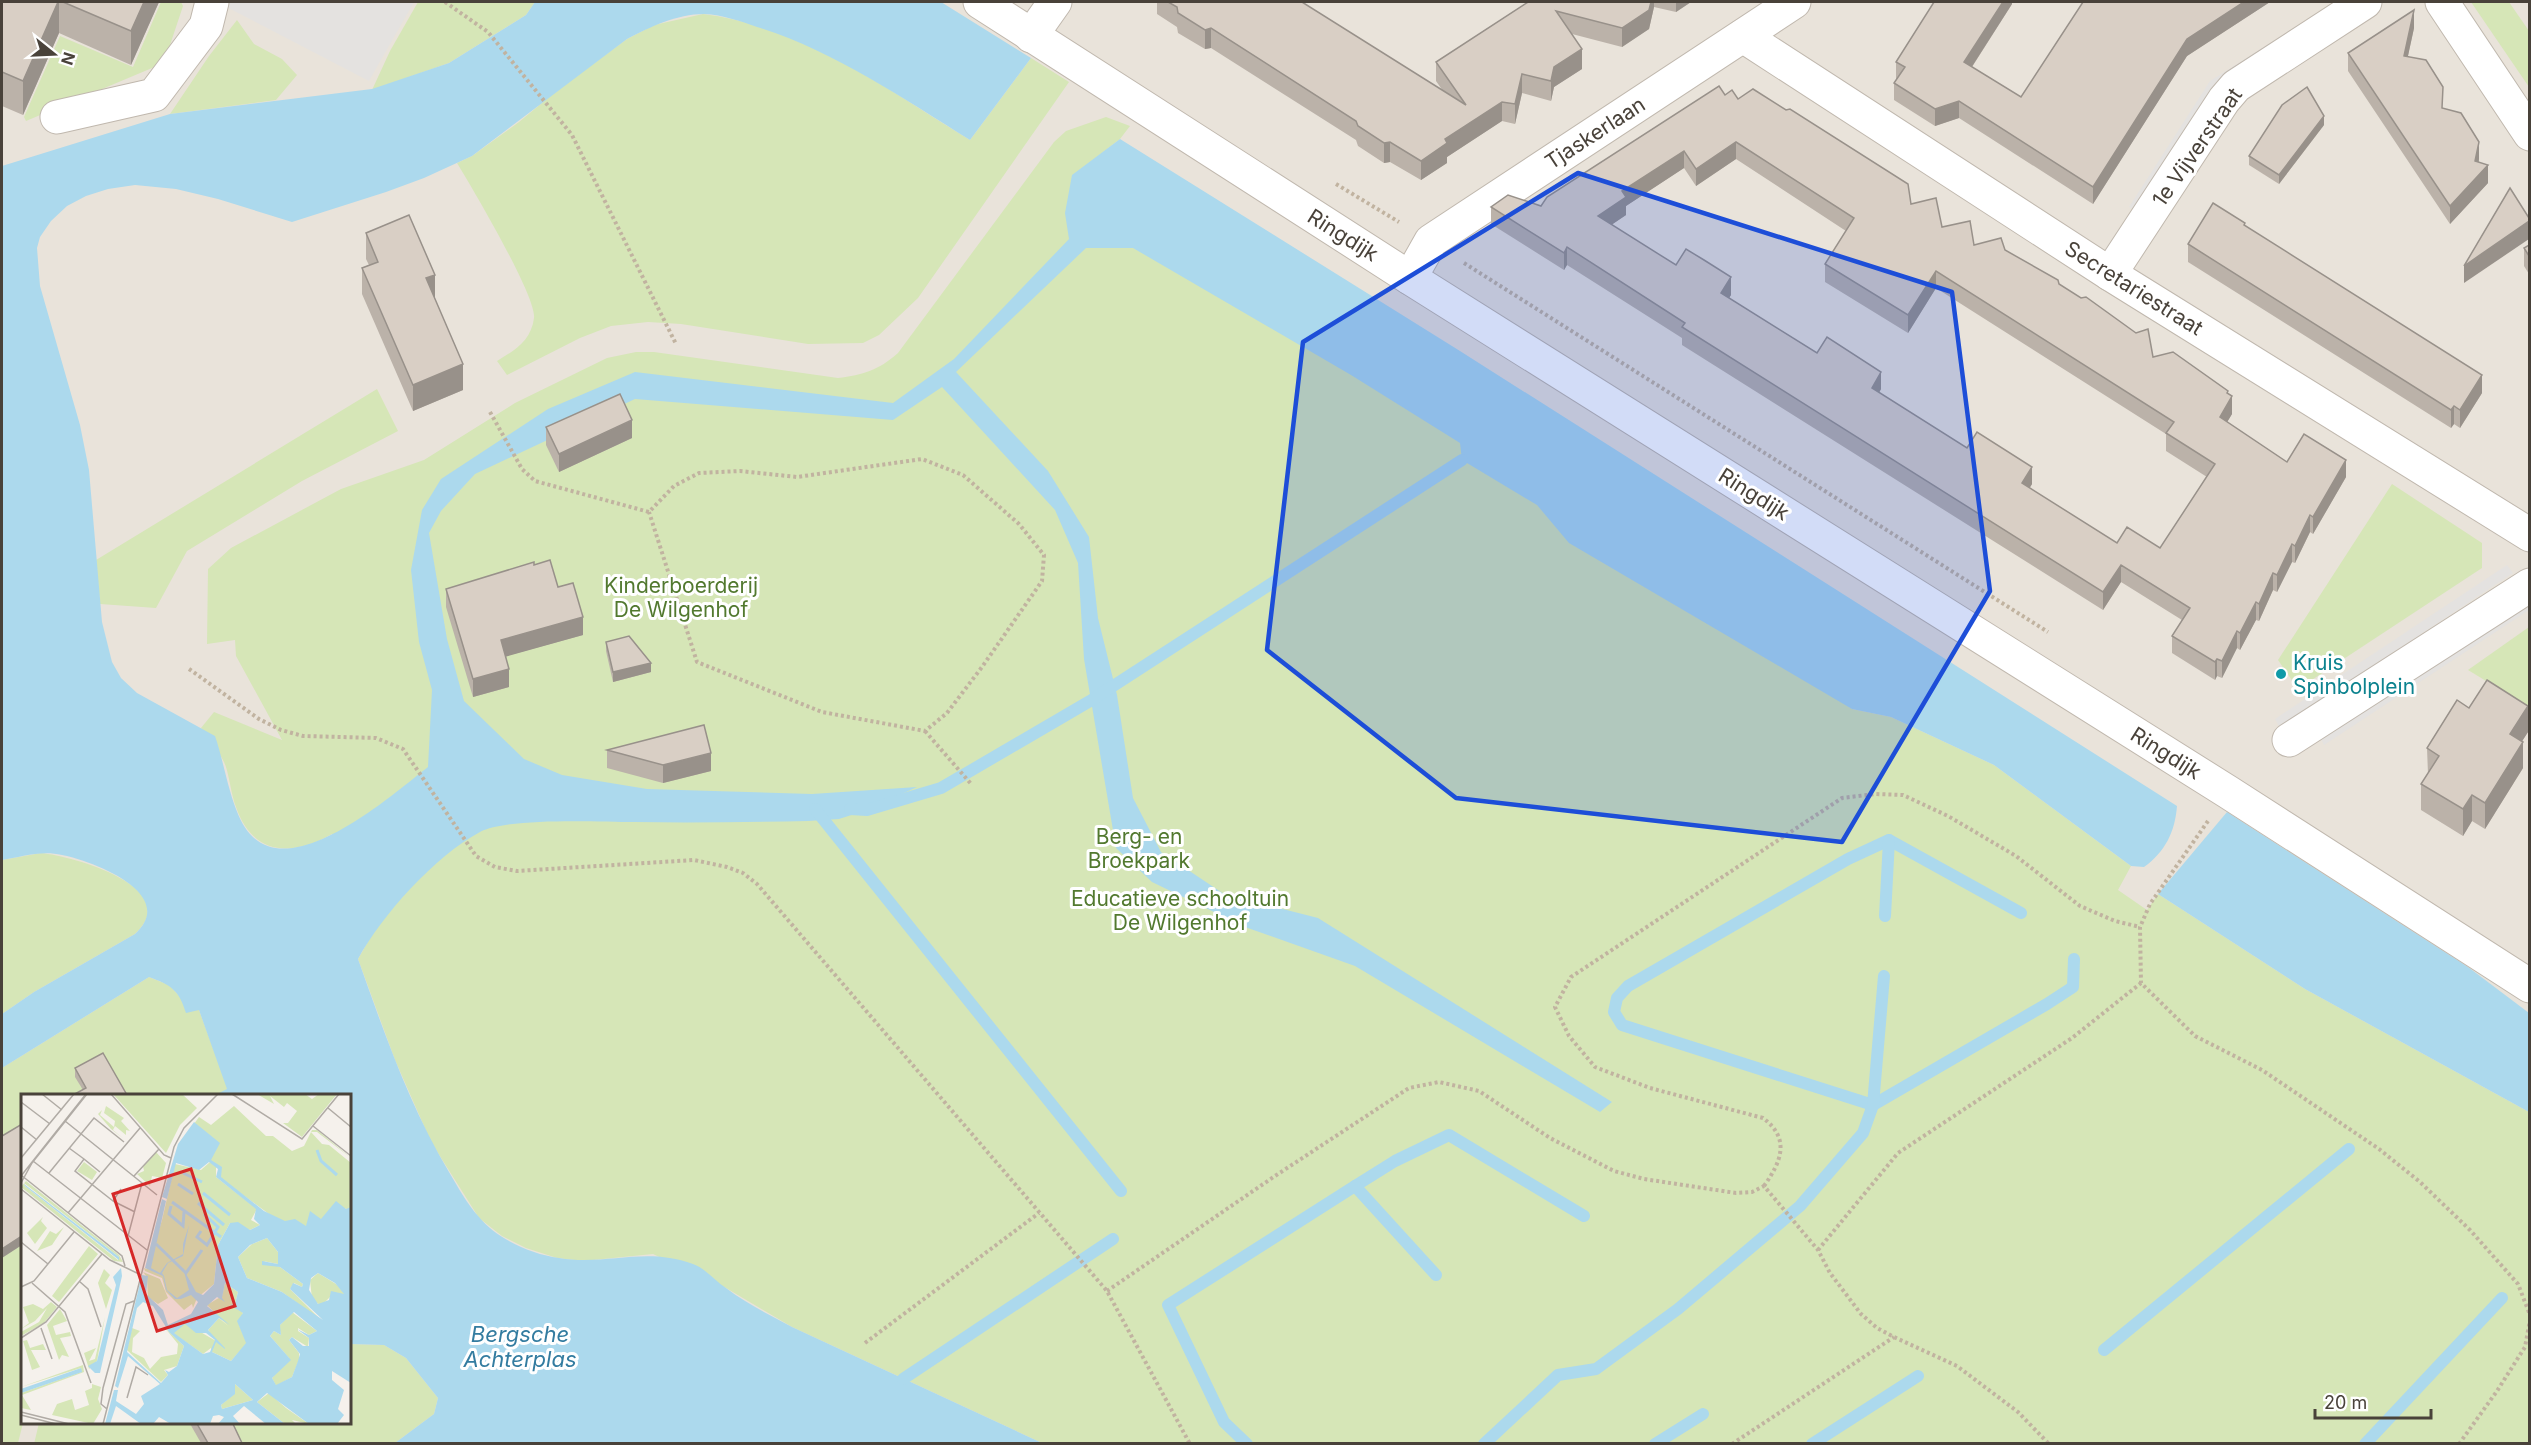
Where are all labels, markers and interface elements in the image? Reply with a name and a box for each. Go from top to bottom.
north arrow [24,24,84,84]
text: N [57,50,80,68]
street label: 1e Vijverstraat [2147,83,2247,211]
street label: Tjaskerlaan [1540,91,1650,175]
street label: Ringdijk [1303,204,1383,267]
street label: Secretariestraat [2060,235,2208,341]
street label: Ringdijk [1714,463,1794,526]
park label: Kinderboerderij De Wilgenhof [604,573,758,622]
place label: Kruis Spinbolplein [2293,650,2415,699]
marker: Kruis Spinbolplein [2274,667,2288,681]
street label: Ringdijk [2126,722,2206,785]
park label: Berg- en Broekpark [1088,824,1191,873]
park label: Educatieve schooltuin De Wilgenhof [1071,886,1289,935]
inset map [21,1094,351,1424]
water label: Bergsche Achterplas [463,1321,577,1372]
scale bar [2315,1382,2430,1420]
text: 20 m [2324,1392,2367,1413]

